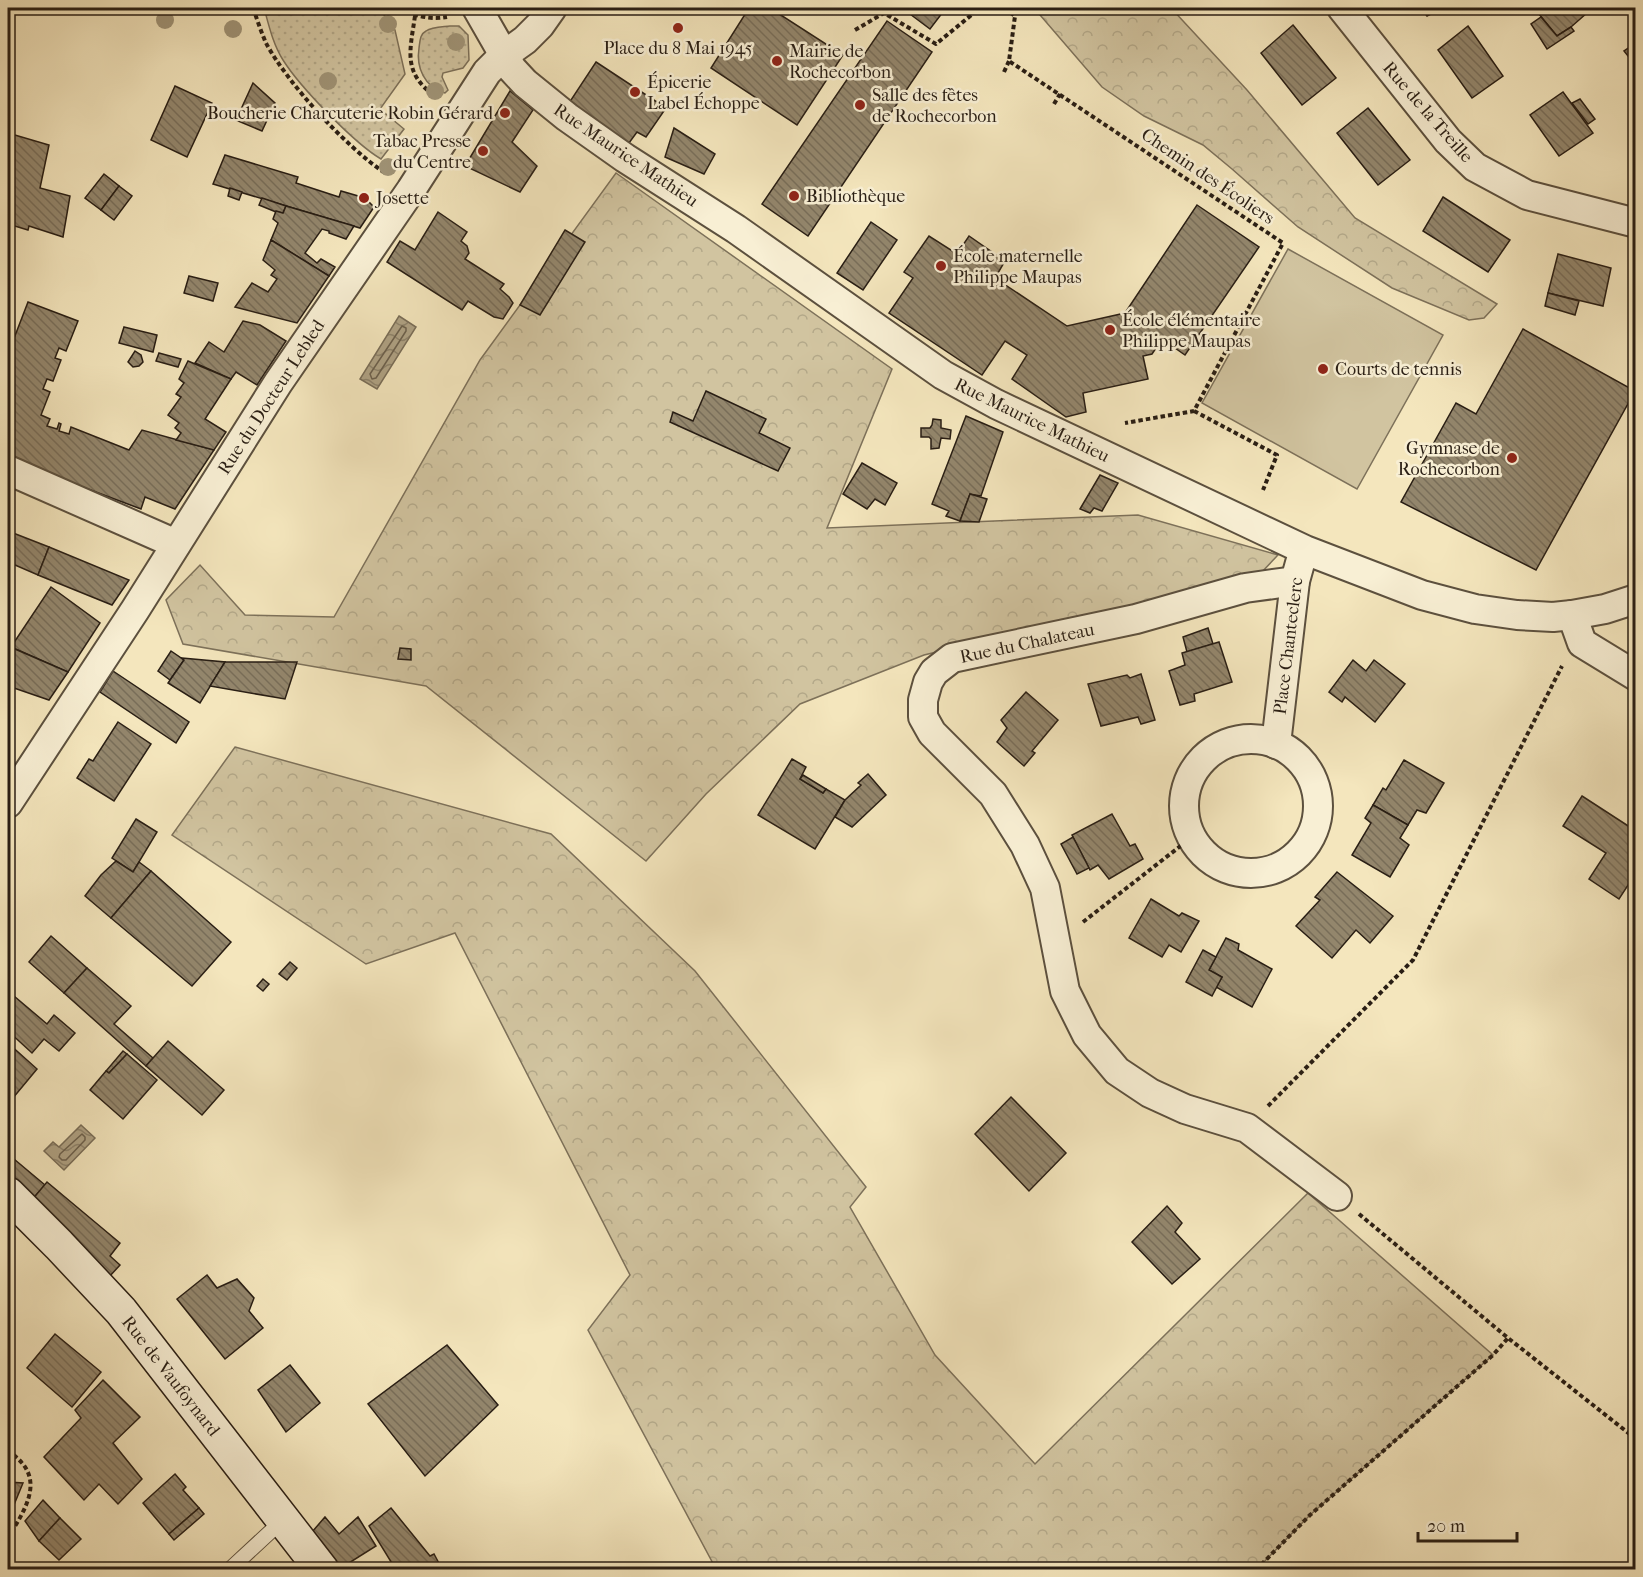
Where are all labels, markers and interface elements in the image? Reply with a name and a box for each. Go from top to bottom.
marker: Place du 8 Mai 1945 [671,21,685,35]
place label: Place du 8 Mai 1945 [603,38,753,59]
place label: Mairie de Rochecorbon [789,41,892,83]
marker: Mairie de Rochecorbon [770,54,784,68]
street label: Rue de la Treille [1378,58,1477,167]
place label: Épicerie Label Échoppe [647,71,760,114]
marker: Épicerie Label Échoppe [628,85,642,99]
place label: Salle des fêtes de Rochecorbon [872,85,997,127]
marker: Salle des fêtes de Rochecorbon [853,98,867,112]
street label: Rue Maurice Mathieu [550,99,702,212]
place label: Boucherie Charcuterie Robin Gérard [207,103,493,124]
marker: Boucherie Charcuterie Robin Gérard [498,106,512,120]
street label: Chemin des Écoliers [1137,123,1279,229]
place label: Tabac Presse du Centre [373,131,471,173]
marker: Tabac Presse du Centre [476,144,490,158]
place label: Bibliothèque [806,186,905,207]
place label: Josette [374,188,429,209]
marker: Bibliothèque [787,189,801,203]
marker: Josette [357,191,371,205]
place label: École maternelle Philippe Maupas [953,245,1083,288]
marker: École maternelle Philippe Maupas [934,259,948,273]
place label: École élémentaire Philippe Maupas [1122,309,1261,352]
street label: Rue du Docteur Lebled [214,316,329,478]
marker: École élémentaire Philippe Maupas [1103,323,1117,337]
place label: Courts de tennis [1335,359,1462,380]
marker: Courts de tennis [1316,362,1330,376]
street label: Rue Maurice Mathieu [951,374,1113,467]
place label: Gymnase de Rochecorbon [1398,438,1501,480]
marker: Gymnase de Rochecorbon [1505,451,1519,465]
street label: Place Chanteclerc [1270,576,1307,716]
street label: Rue du Chalateau [958,619,1096,668]
street label: Rue de Vaufoynard [117,1312,224,1441]
scale bar [1418,1505,1517,1543]
text: 20 m [1427,1516,1465,1537]

